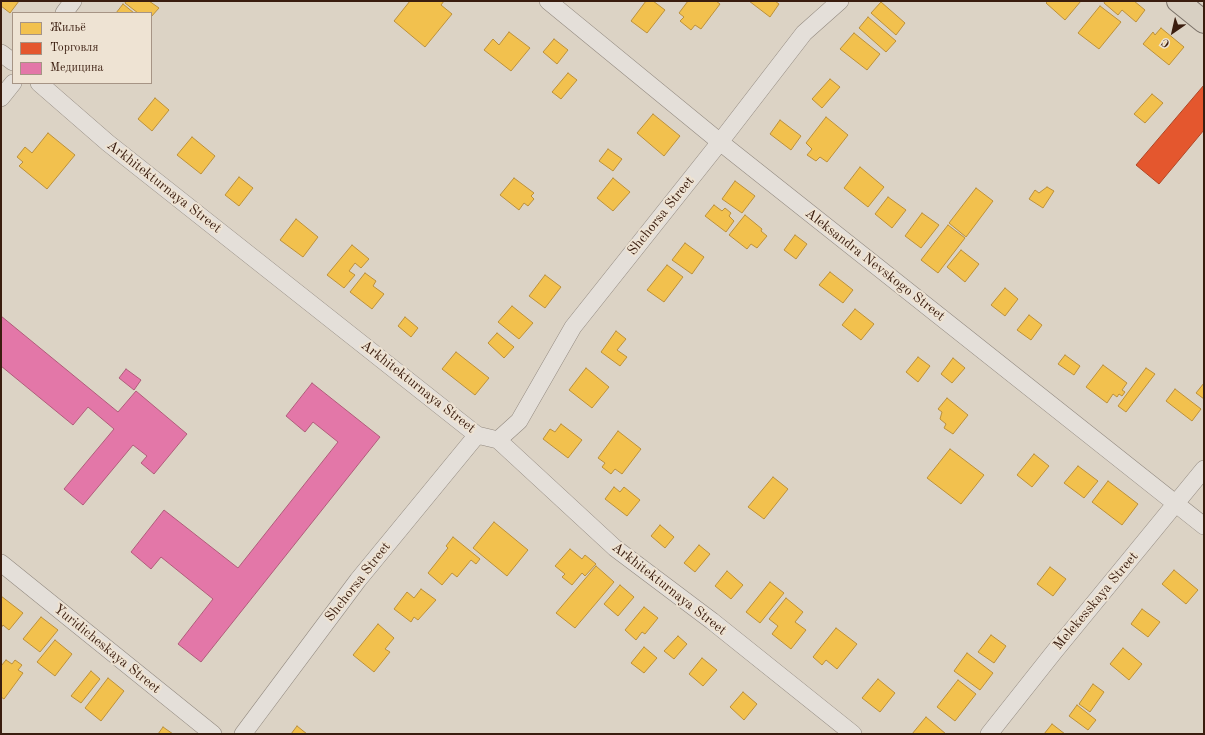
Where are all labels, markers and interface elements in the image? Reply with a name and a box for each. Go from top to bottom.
legend [12,12,152,84]
north arrow [1153,12,1193,52]
text: Жильё [50,22,86,34]
text: С [1160,36,1172,49]
text: Торговля [50,42,99,54]
text: Медицина [50,62,103,74]
street label: Arkhitekturnaya Street [103,137,225,237]
street label: Shchorsa Street [624,173,698,259]
street label: Aleksandra Nevskogo Street [802,205,948,325]
street label: Arkhitekturnaya Street [357,337,479,437]
street label: Shchorsa Street [322,539,394,625]
street label: Arkhitekturnaya Street [608,539,730,639]
street label: Melekesskaya Street [1050,548,1142,654]
street label: Yuridicheskaya Street [50,601,164,697]

